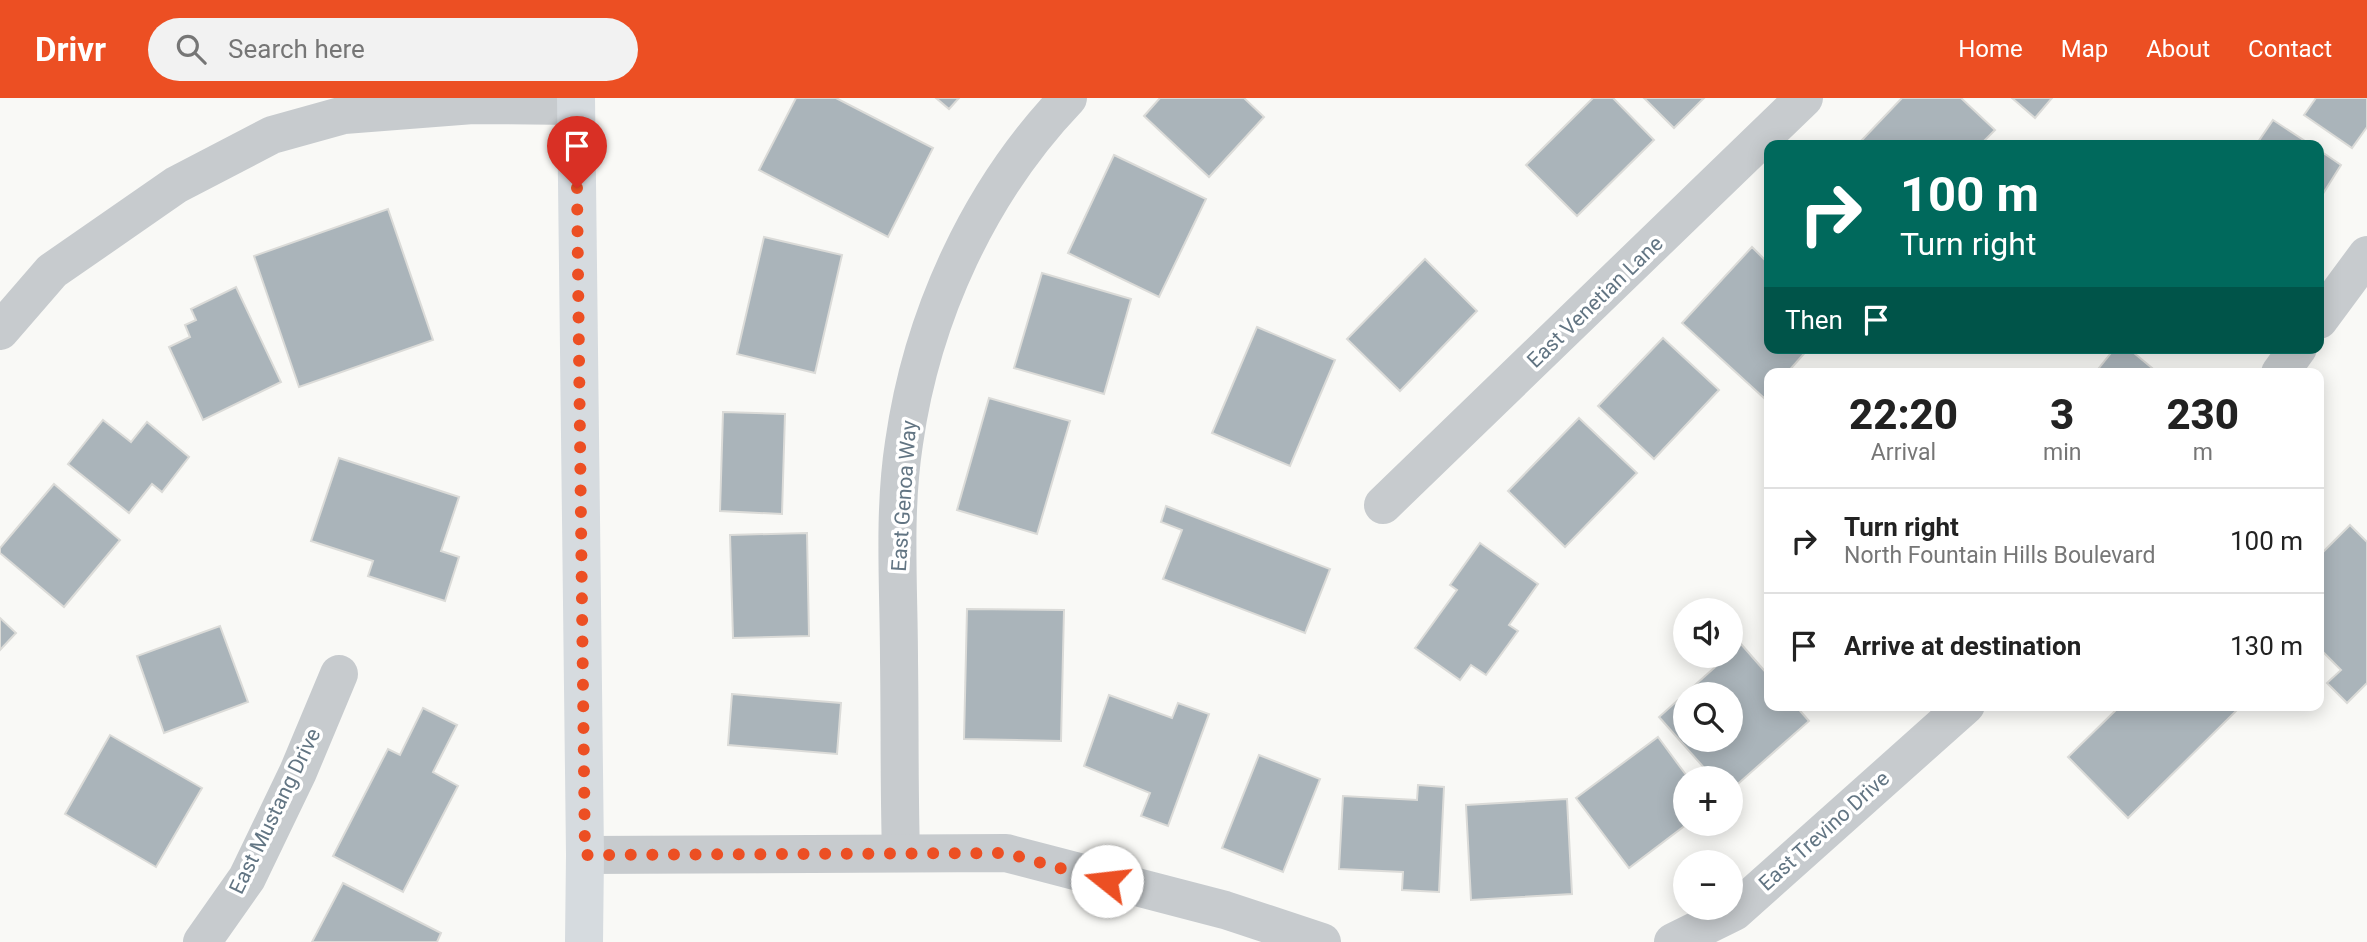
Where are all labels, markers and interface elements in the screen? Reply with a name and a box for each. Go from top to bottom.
search box [148,18,638,81]
text: Drivr [35,30,106,69]
icon: search [172,30,210,68]
text: Search here [228,34,365,64]
text: Home [1958,35,2023,63]
text: Map [2061,35,2108,63]
text: About [2146,35,2210,63]
text: Contact [2248,35,2332,63]
pin [547,116,607,188]
icon: arrive [558,127,596,165]
text: 100 m [1900,166,2039,223]
icon: right [1785,168,1876,259]
text: Turn right [1900,225,2036,263]
street label: East Venetian Lane [1522,231,1668,373]
icon: arrive [1857,301,1895,339]
text: Then [1785,305,1843,335]
text: 22:20 [1849,390,1958,439]
text: 3 [2050,390,2074,439]
text: 230 [2166,390,2239,439]
street label: East Genoa Way [887,420,921,572]
text: Arrival [1871,439,1936,466]
text: min [2043,439,2081,466]
text: m [2193,439,2213,466]
text: Turn right [1844,512,1959,542]
icon: right [1785,522,1823,560]
text: 100 m [2230,526,2303,556]
text: North Fountain Hills Boulevard [1844,542,2155,569]
map controls [1673,598,1743,920]
button: sound [1673,598,1743,668]
icon: arrive [1785,627,1823,665]
text: Arrive at destination [1844,631,2081,661]
text: 130 m [2230,631,2303,661]
button: search [1673,682,1743,752]
street label: East Mustang Drive [225,724,325,898]
button: + [1673,766,1743,836]
street label: East Trevino Drive [1754,766,1894,896]
position arrow [1070,844,1144,918]
button: − [1673,850,1743,920]

